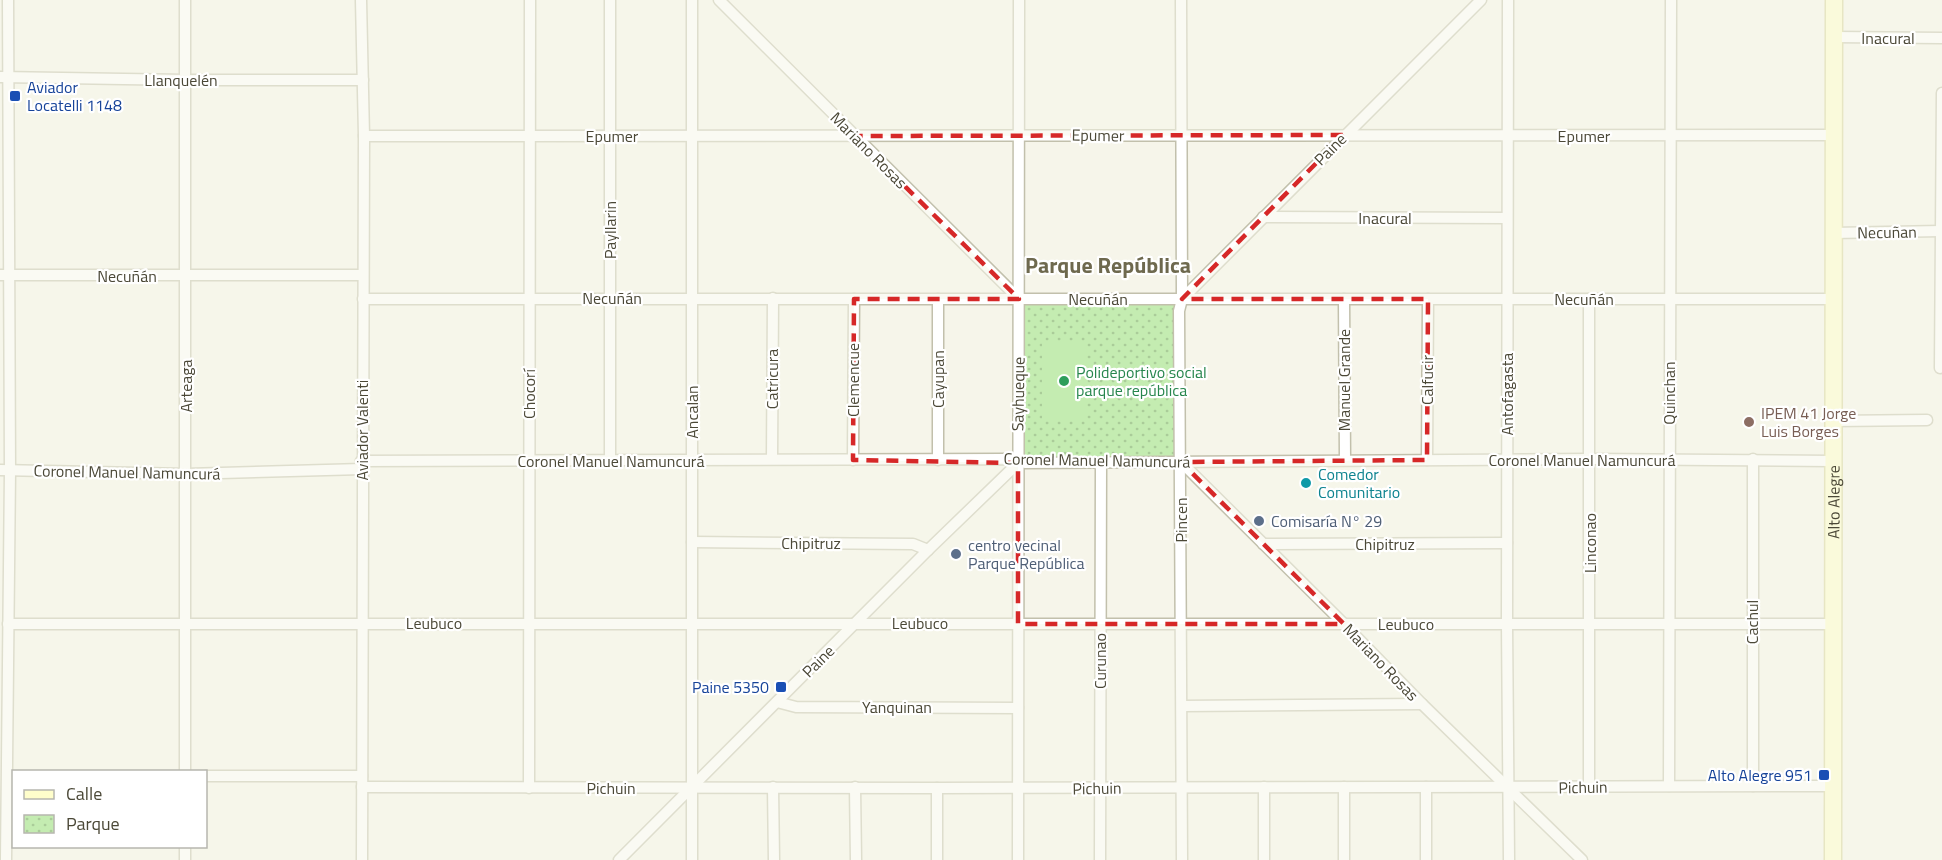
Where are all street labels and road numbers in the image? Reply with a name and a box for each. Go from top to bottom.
street label: Inacural [1861,26,1915,50]
street label: Llanquelén [144,68,218,92]
street label: Mariano Rosas [825,106,913,194]
street label: Epumer [1071,123,1125,147]
street label: Epumer [586,124,639,148]
street label: Epumer [1558,124,1611,148]
street label: Paine [1308,127,1352,171]
street label: Payllarin [598,201,622,259]
street label: Inacural [1358,206,1412,230]
street label: Necuñan [1857,219,1917,245]
street label: Necuñán [97,264,157,288]
street label: Necuñán [582,286,642,310]
street label: Necuñán [1068,287,1128,311]
street label: Necuñán [1554,287,1614,311]
street label: Manuel Grande [1332,329,1356,431]
street label: Clemencue [841,343,865,417]
street label: Catricura [760,349,784,409]
street label: Cayupan [926,350,950,408]
street label: Antofagasta [1495,353,1519,435]
street label: Calfucir [1415,354,1439,405]
street label: Sayhueque [1005,357,1031,431]
street label: Arteaga [174,359,198,413]
street label: Quinchan [1657,361,1681,425]
street label: Chocorí [517,367,541,419]
street label: Aviador Valenti [350,380,374,480]
street label: Ancalan [680,385,704,439]
street label: Coronel Manuel Namuncurá [1003,446,1191,474]
street label: Coronel Manuel Namuncurá [1489,448,1675,472]
street label: Coronel Manuel Namuncurá [518,449,704,473]
street label: Coronel Manuel Namuncurá [33,458,221,486]
street label: Alto Alegre [1821,465,1845,539]
street label: Pincen [1169,497,1193,543]
street label: Linconao [1578,513,1602,573]
street label: Chipitruz [781,531,841,555]
street label: Chipitruz [1355,532,1415,556]
street label: Cachul [1740,600,1764,644]
street label: Leubuco [406,611,462,635]
street label: Leubuco [892,611,948,635]
street label: Leubuco [1378,612,1434,636]
street label: Mariano Rosas [1338,618,1424,706]
street label: Curunao [1088,633,1112,689]
street label: Paine [796,639,840,683]
street label: Yanquinan [862,695,932,719]
street label: Pichuin [1558,775,1608,799]
street label: Pichuin [586,776,636,800]
street label: Pichuin [1072,776,1122,800]

